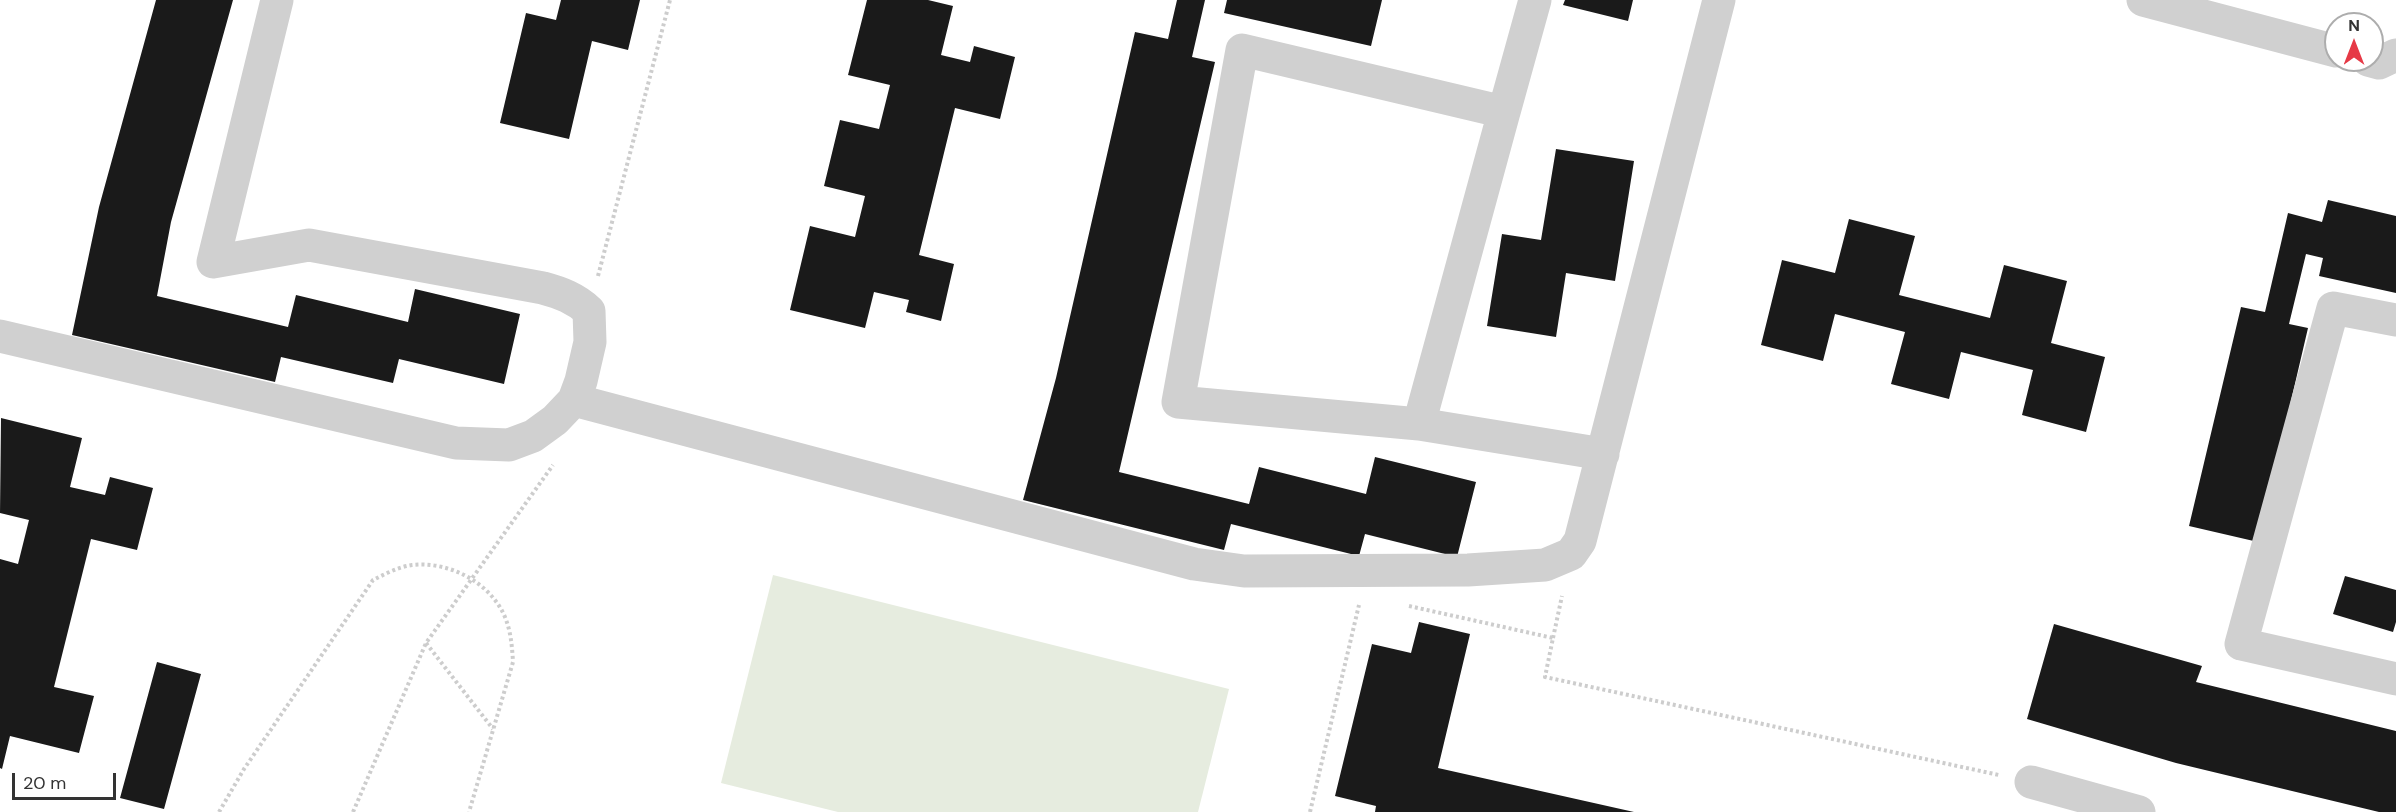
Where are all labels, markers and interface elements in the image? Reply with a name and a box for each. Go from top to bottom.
north arrow [2324,12,2384,72]
text: N [2348,15,2360,36]
scale bar [15,761,118,799]
text: 20 m [23,771,66,795]

